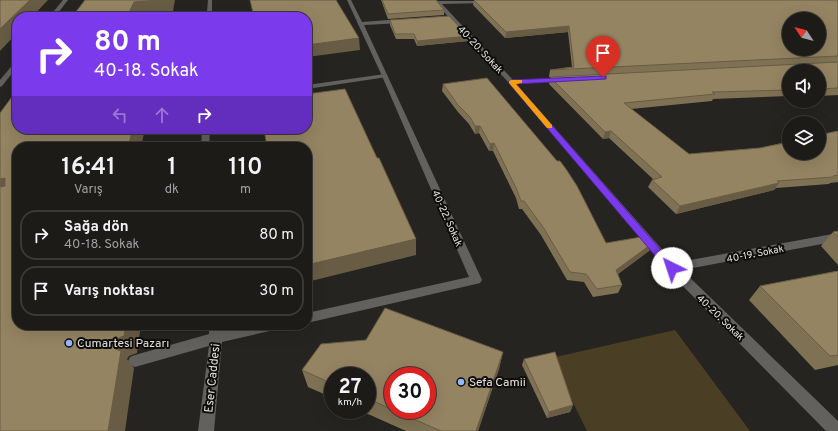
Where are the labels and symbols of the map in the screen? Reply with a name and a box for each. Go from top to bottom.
north arrow [782,12,826,56]
street label: 40-20. Sokak [454,23,505,77]
pin [586,36,620,77]
street label: 40-22. Sokak [428,188,465,249]
street label: 40-19. Sokak [726,243,785,266]
position arrow [651,247,693,289]
street label: 40-20. Sokak [694,292,746,344]
place label: Cumartesi Pazarı [77,336,169,352]
marker: Cumartesi Pazarı [64,338,74,348]
street label: Eser Caddesi [201,343,225,413]
speed limit sign: 30 [384,367,436,419]
place label: Sefa Camii [469,375,526,391]
marker: Sefa Camii [456,377,466,387]

